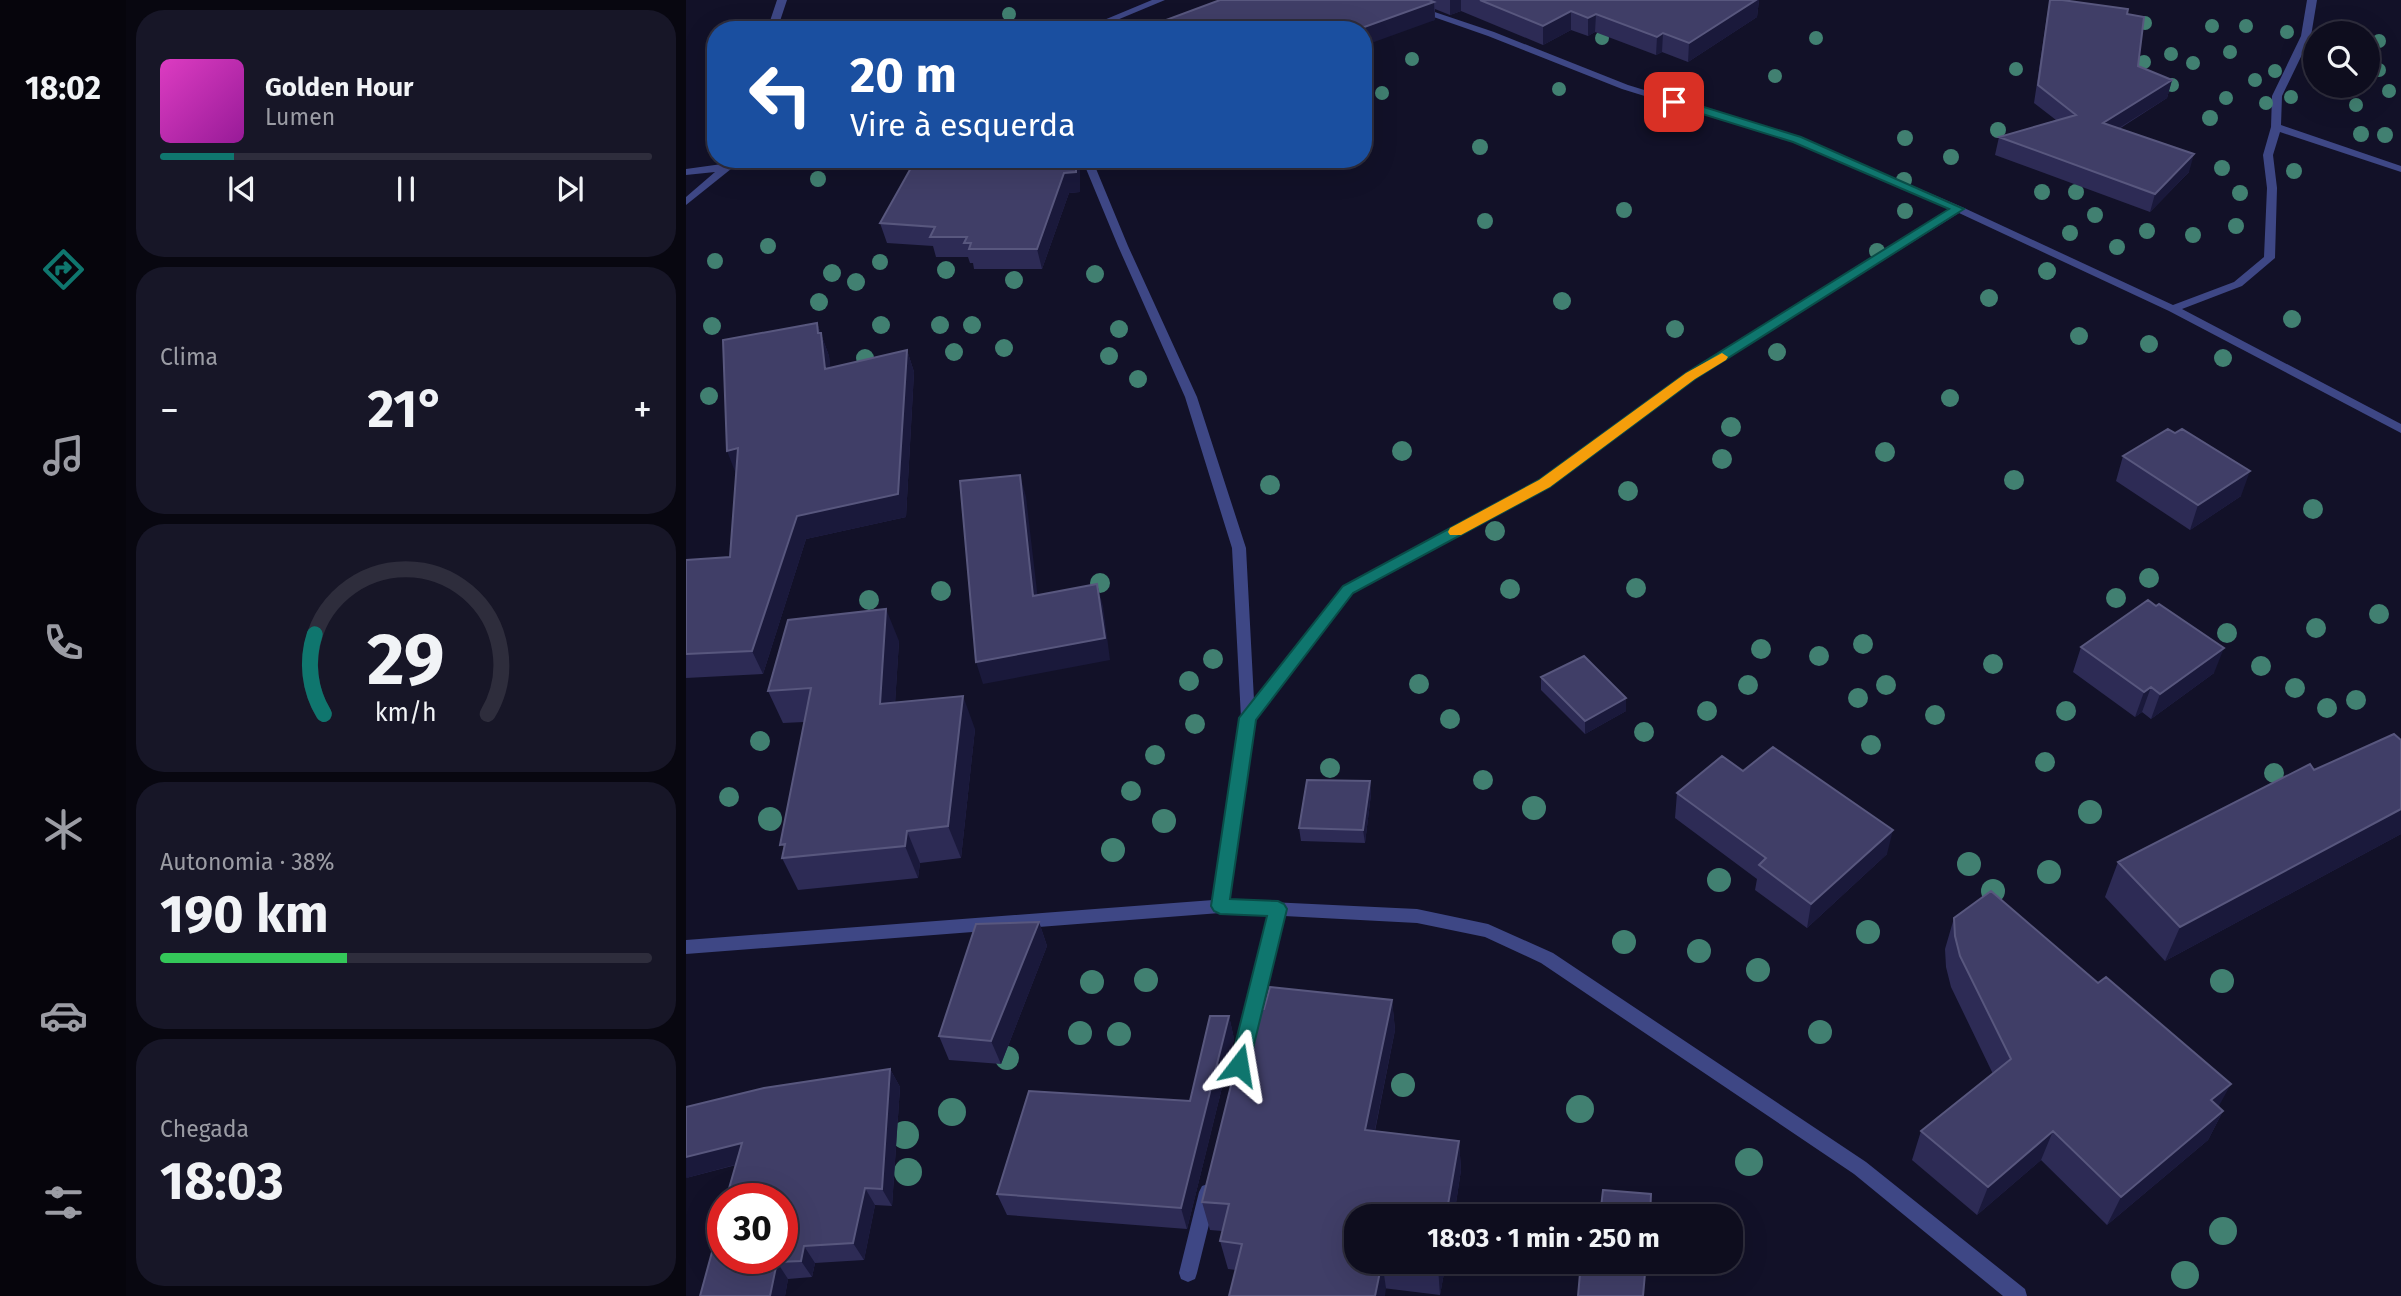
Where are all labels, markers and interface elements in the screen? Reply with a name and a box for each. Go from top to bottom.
map controls [2303,21,2380,98]
button: search [2303,21,2380,98]
text: 20 m [850,46,957,105]
icon: left [735,49,826,140]
text: 18:02 [25,69,101,107]
text: Golden Hour [265,72,413,103]
pin [1644,72,1704,132]
icon: arrive [1655,83,1693,121]
text: Lumen [265,103,335,131]
text: Vire à esquerda [850,106,1076,144]
icon: previous [223,170,261,208]
icon: pause [387,170,425,208]
icon: next [551,170,589,208]
icon: directions [39,245,88,294]
text: Clima [160,343,218,371]
text: 21° [368,378,445,441]
text: − [160,387,179,433]
text: + [633,387,652,433]
icon: music [39,431,88,480]
text: 29 [367,616,445,703]
icon: phone [39,618,88,667]
text: km/h [375,698,437,728]
icon: climate [39,805,88,854]
text: Autonomia · 38% [160,848,334,876]
text: 190 km [160,883,329,946]
icon: car [39,991,88,1040]
position arrow [1202,1028,1276,1102]
text: Chegada [160,1115,249,1143]
text: 18:03 [160,1150,284,1213]
icon: filters [39,1178,88,1227]
speed limit sign: 30 [707,1183,798,1274]
text: 18:03 · 1 min · 250 m [1427,1223,1660,1254]

